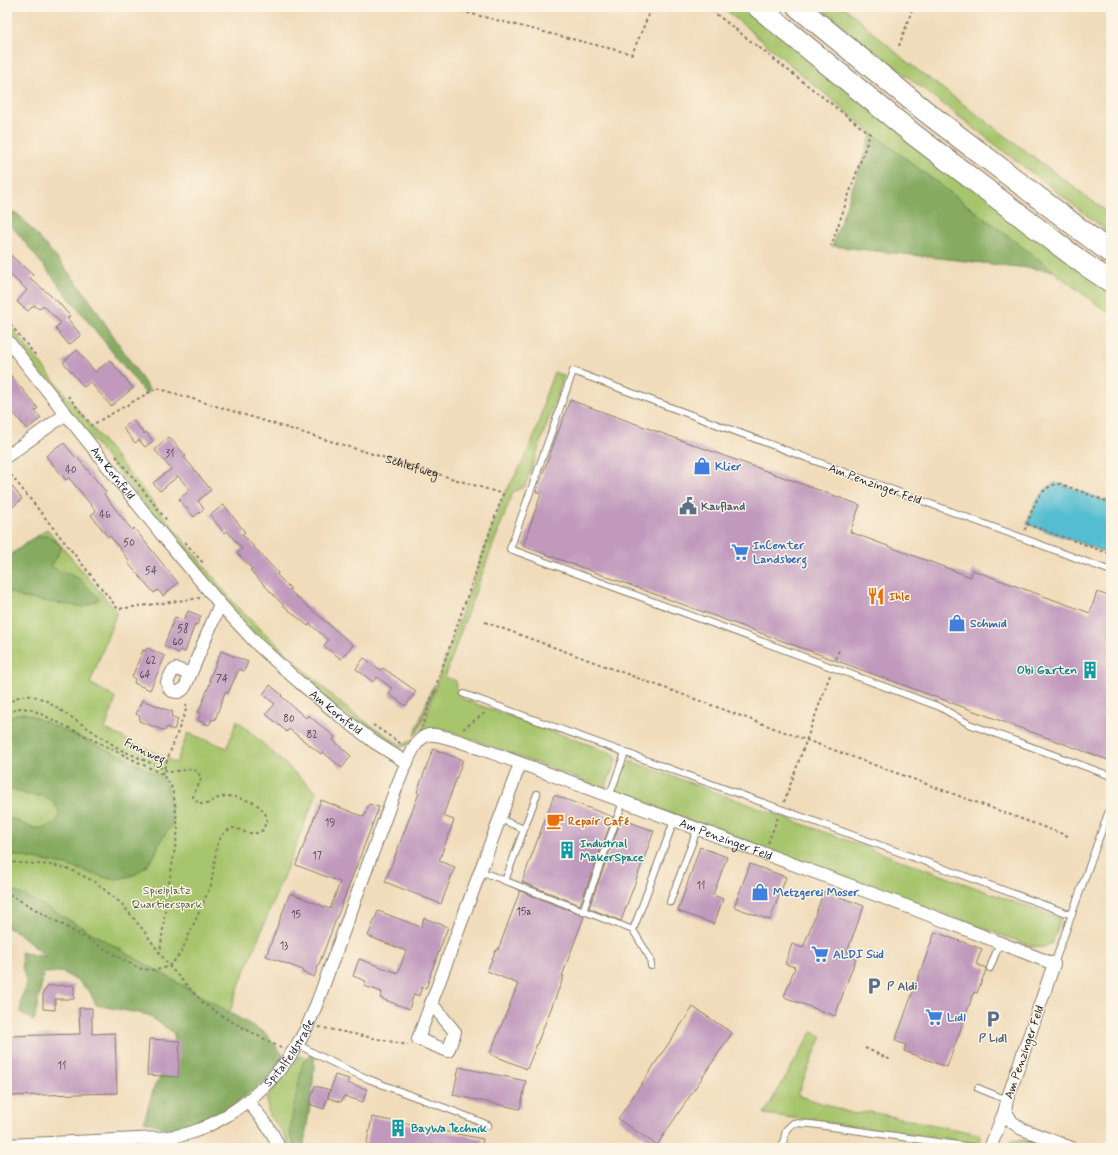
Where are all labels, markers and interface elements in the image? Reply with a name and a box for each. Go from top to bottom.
street label: Am Kornfeld [86,444,138,504]
house number: 31 [166,448,174,461]
street label: Schleifweg [383,451,441,483]
shop icon: Klier [692,456,712,476]
place label: Klier [715,459,741,475]
street label: Am Penzinger Feld [826,461,923,509]
house number: 40 [65,464,77,477]
public building icon: Kaufland [678,496,698,516]
place label: Kaufland [701,499,745,515]
house number: 46 [99,509,111,522]
house number: 50 [123,537,135,550]
place label: InCenter Landsberg [753,538,808,569]
supermarket icon: InCenter Landsberg [730,542,750,562]
house number: 54 [145,565,157,578]
restaurant icon: Ihle [866,586,886,606]
place label: Ihle [889,589,911,605]
shop icon: Schmid [947,613,967,633]
place label: Schmid [970,616,1007,632]
house number: 58 [177,622,189,636]
house number: 60 [173,636,184,649]
house number: 62 [146,655,156,668]
building icon: Obi Garten [1080,660,1100,680]
place label: Obi Garten [1017,663,1077,679]
house number: 64 [139,669,151,682]
house number: 74 [216,673,228,686]
street label: Am Kornfeld [305,687,365,739]
house number: 80 [283,713,295,726]
house number: 82 [307,729,317,742]
street label: Finnweg [121,735,168,770]
cafe icon: Repair Café [545,811,565,831]
place label: Repair Café [568,814,629,830]
street label: Am Penzinger Feld [677,816,774,865]
house number: 19 [325,817,335,830]
place label: Industrial MakerSpace [580,836,644,866]
building icon: Industrial MakerSpace [557,840,577,860]
house number: 17 [312,850,322,863]
house number: 11 [697,880,705,893]
shop icon: Metzgerei Moser [750,882,770,902]
park label: Spielplatz Quartierspark [131,883,203,913]
place label: Metzgerei Moser [773,885,859,901]
house number: 15a [517,906,531,919]
house number: 15 [291,909,301,922]
house number: 13 [280,940,288,953]
supermarket icon: ALDI Süd [810,944,830,964]
place label: ALDI Süd [833,947,884,963]
parking icon: P Aldi [864,976,884,996]
place label: P Aldi [887,979,917,995]
street label: Am Penzinger Feld [1001,1003,1048,1101]
supermarket icon: Lidl [924,1007,944,1027]
parking icon: P Lidl [983,1009,1003,1029]
place label: Lidl [947,1010,966,1026]
street label: Spitalfeldstraße [261,1016,319,1091]
place label: P Lidl [979,1031,1007,1047]
house number: 11 [58,1060,66,1073]
building icon: BayWa Technik [388,1118,408,1138]
place label: BayWa Technik [411,1121,487,1137]

